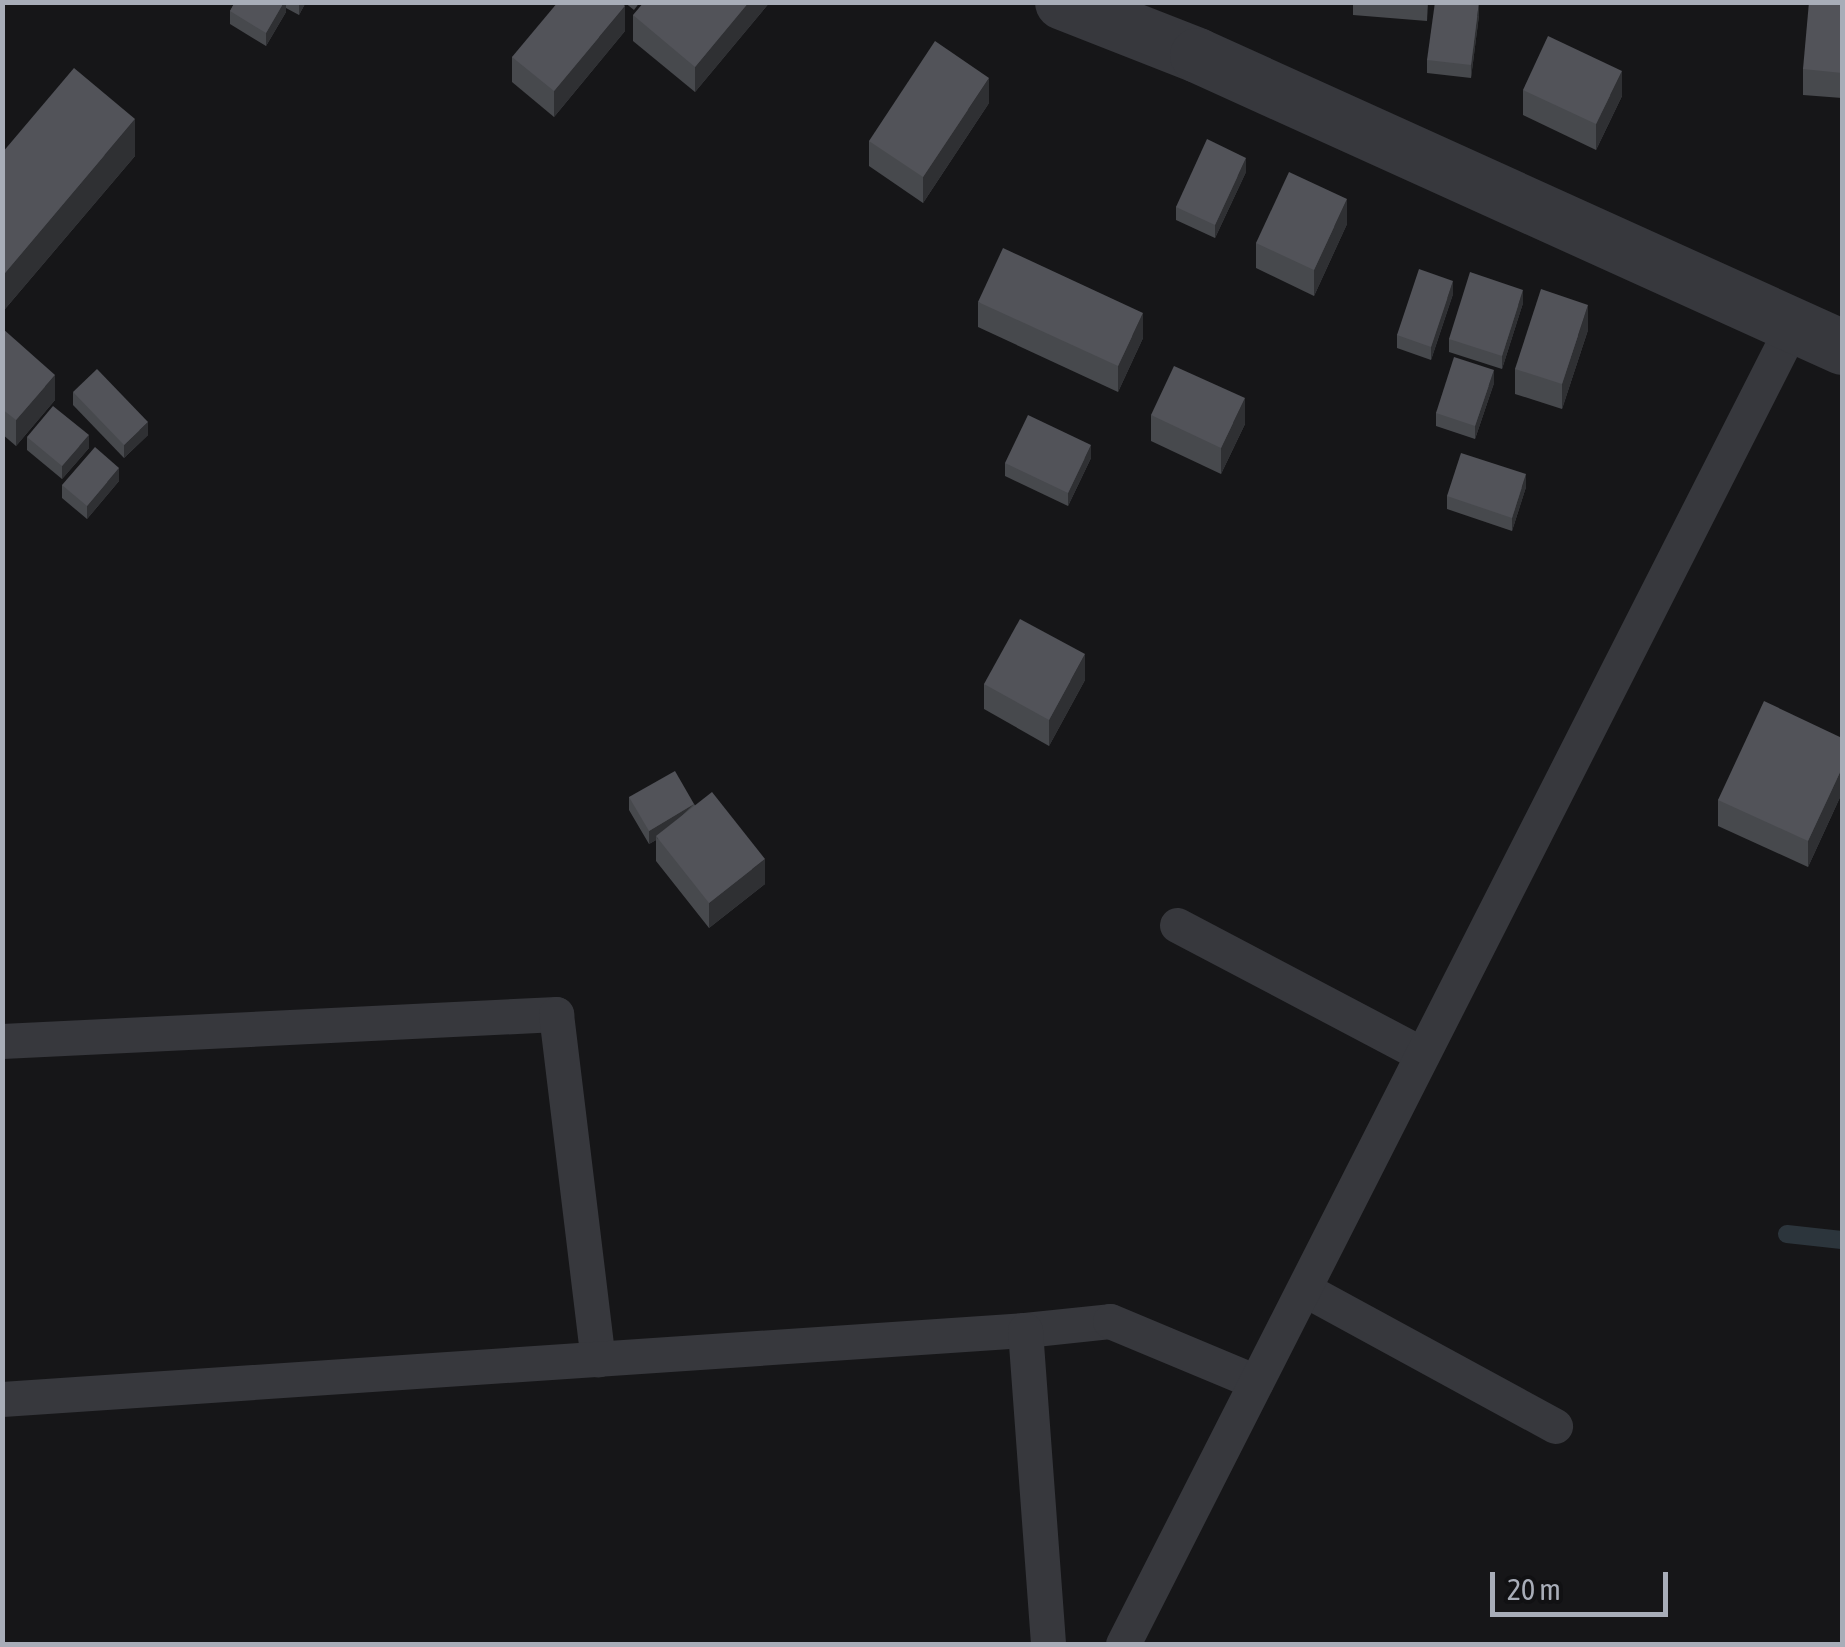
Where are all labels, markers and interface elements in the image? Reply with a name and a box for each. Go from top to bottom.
scale bar [1495,1552,1672,1614]
text: 20 m [1507,1572,1561,1606]

